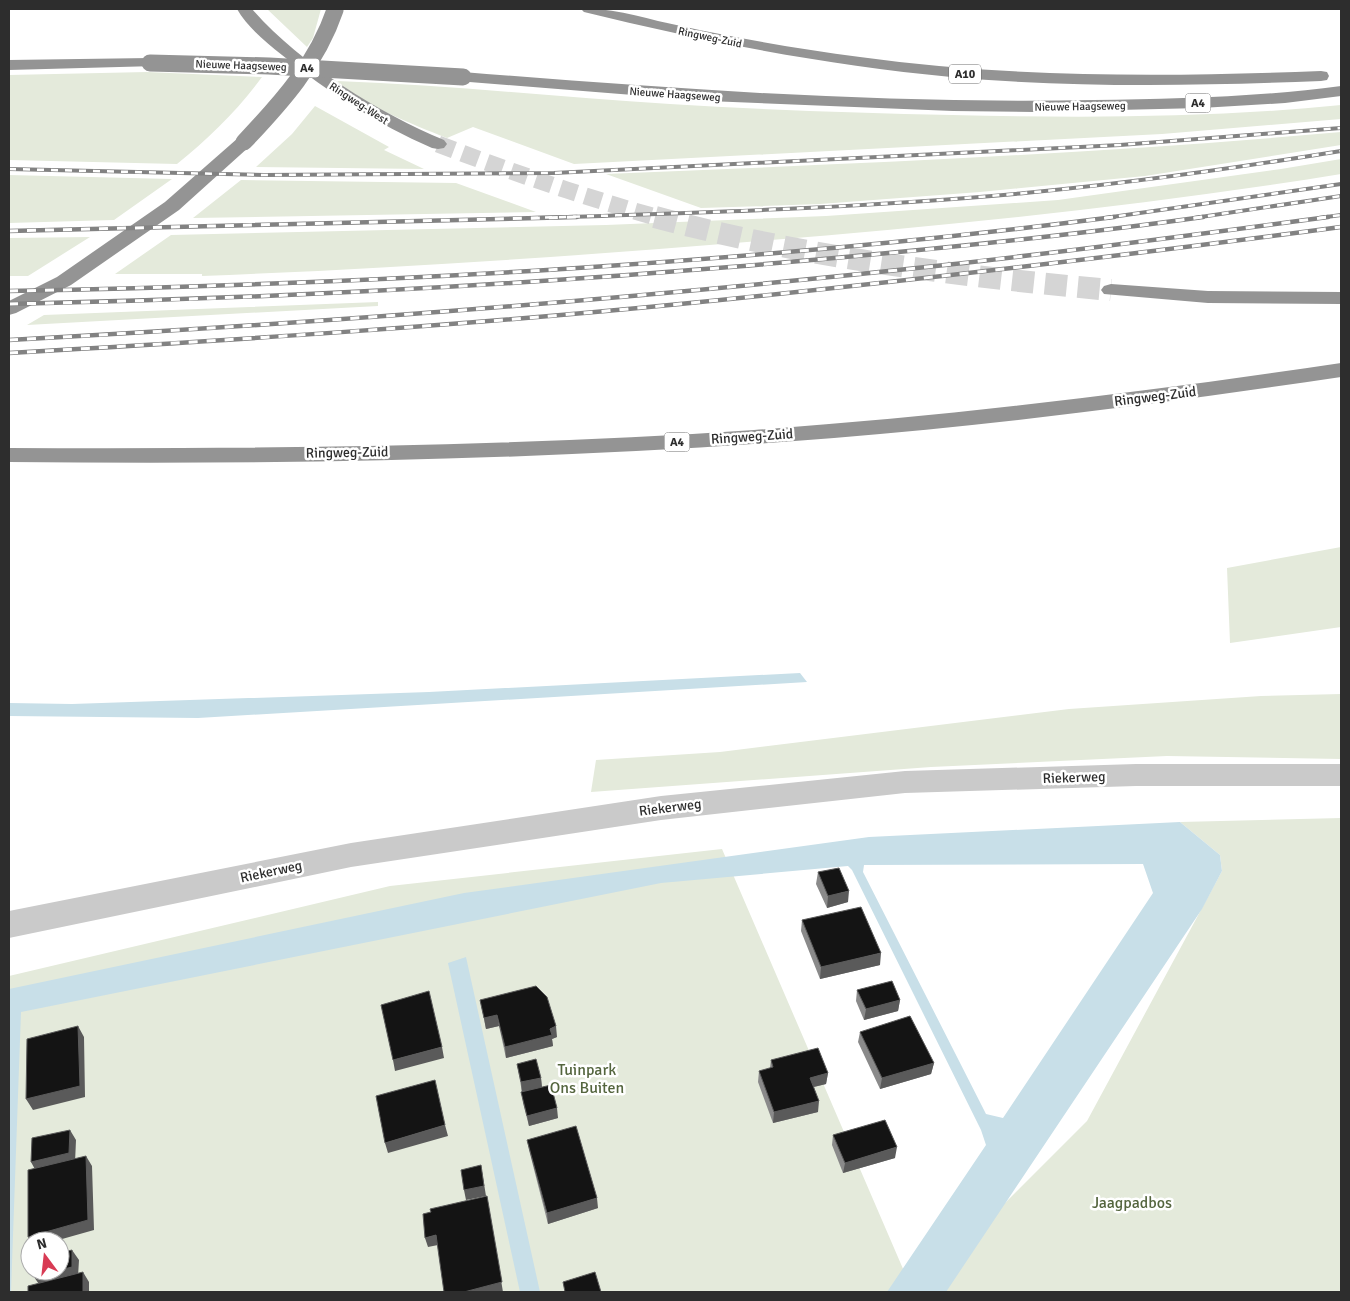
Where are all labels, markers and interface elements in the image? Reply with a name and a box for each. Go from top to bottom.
street label: Ringweg-Zuid [677,24,743,51]
street label: Nieuwe Haagseweg [195,57,287,74]
road number: A4 [294,58,320,78]
road number: A10 [949,64,981,84]
street label: Ringweg-West [327,80,391,127]
street label: Nieuwe Haagseweg [629,85,721,104]
road number: A4 [1186,94,1210,112]
street label: Nieuwe Haagseweg [1034,99,1126,114]
street label: Ringweg-Zuid [1113,383,1197,410]
street label: Ringweg-Zuid [710,425,794,448]
road number: A4 [664,432,690,452]
street label: Ringweg-Zuid [306,443,388,462]
street label: Riekerweg [1042,768,1106,787]
street label: Riekerweg [638,795,702,820]
street label: Riekerweg [239,857,304,886]
park label: Tuinpark Ons Buiten [550,1060,624,1098]
park label: Jaagpadbos [1092,1193,1172,1213]
north arrow [20,1231,70,1281]
text: N [35,1234,49,1253]

